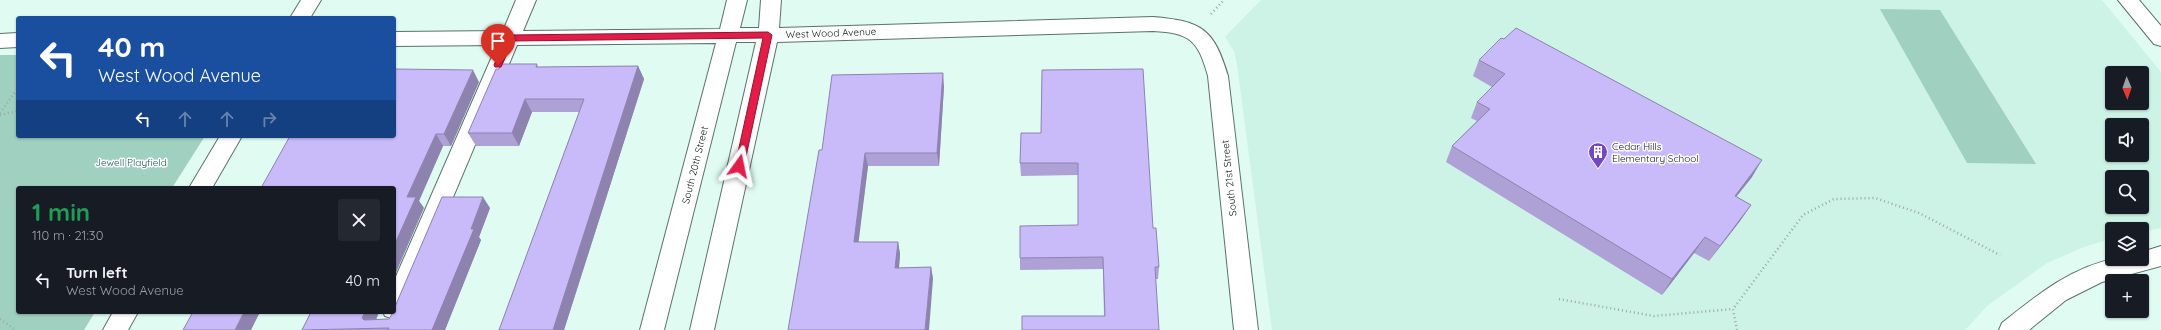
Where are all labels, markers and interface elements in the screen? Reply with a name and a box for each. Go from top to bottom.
pin [481,24,515,65]
street label: West Wood Avenue [786,25,877,41]
text: 40 m [98,29,165,64]
icon: arrive [487,30,509,52]
icon: left [32,32,84,84]
text: West Wood Avenue [98,64,261,87]
north arrow [2105,66,2149,110]
map controls [2105,66,2149,318]
icon: left [132,108,154,130]
icon: ahead [174,108,196,130]
icon: ahead [216,108,238,130]
icon: right [258,108,280,130]
button: sound [2105,118,2149,162]
street label: South 20th Street [679,124,711,205]
street label: South 21st Street [1218,139,1239,217]
place label: Cedar Hills Elementary School [1612,140,1699,165]
building icon: Cedar Hills Elementary School [1587,141,1609,169]
position arrow [718,145,760,187]
park label: Jewell Playfield [95,156,167,169]
button: search [2105,170,2149,214]
text: 1 min [32,197,90,227]
button: close [338,199,380,241]
button: layers [2105,222,2149,266]
text: 110 m · 21:30 [32,227,103,243]
text: Turn left [66,263,128,282]
icon: left [32,269,54,291]
text: 40 m [345,271,380,290]
button: + [2105,274,2149,318]
text: West Wood Avenue [66,282,184,298]

